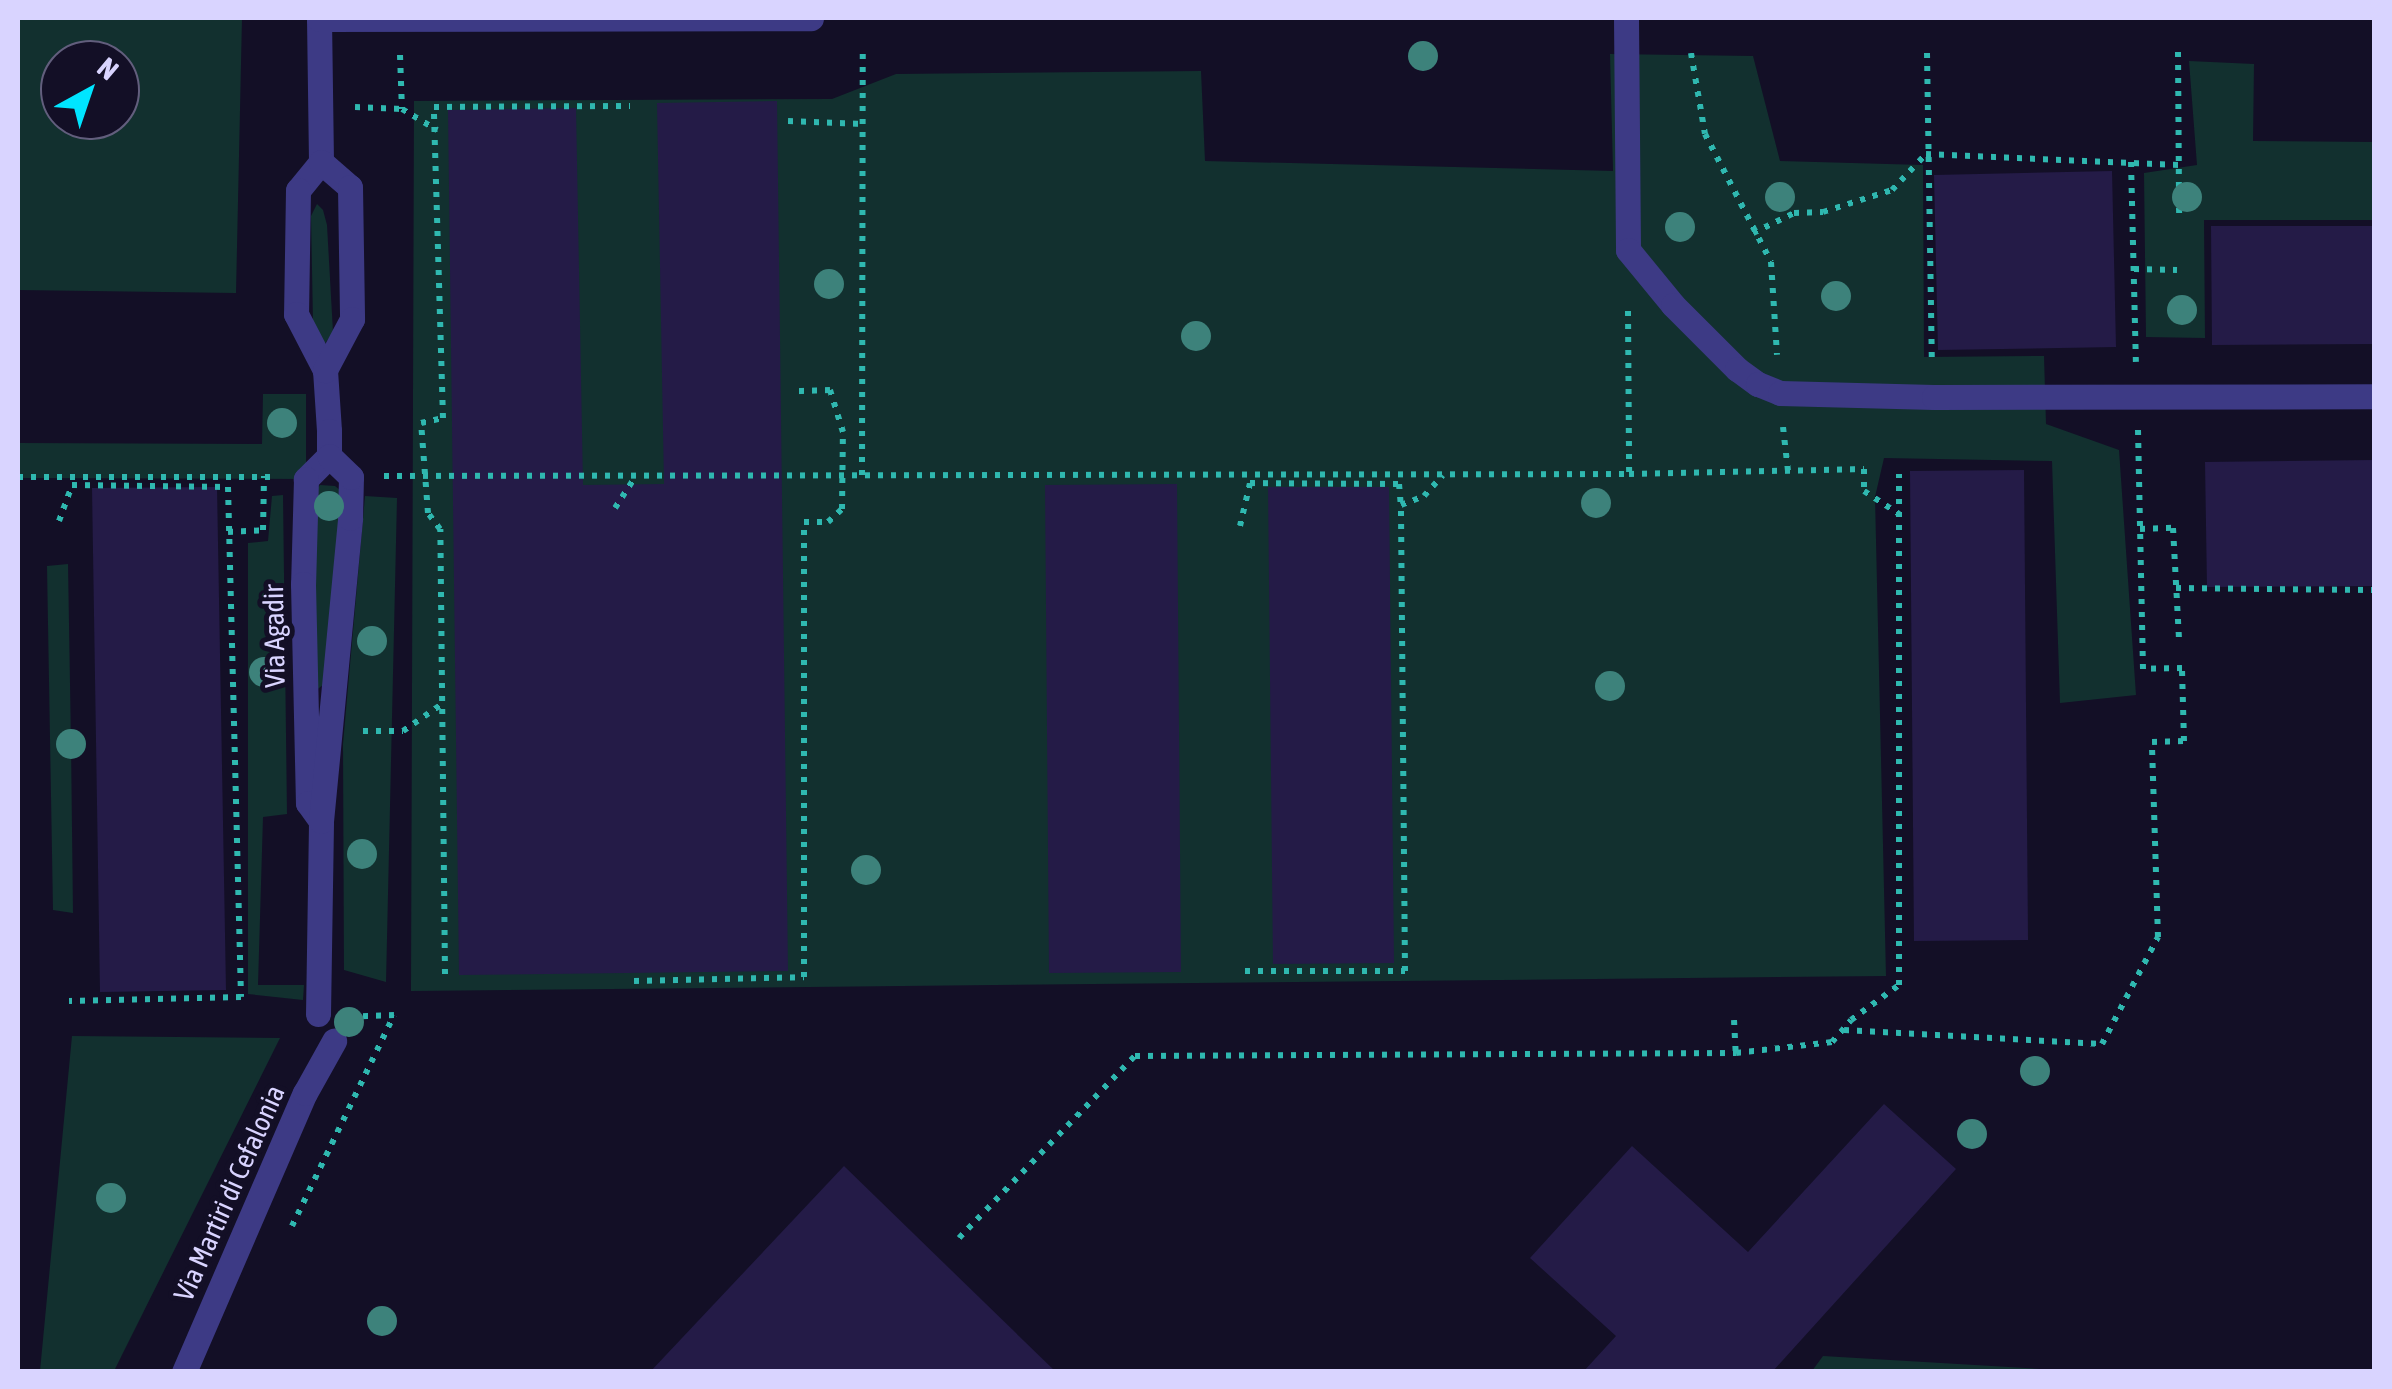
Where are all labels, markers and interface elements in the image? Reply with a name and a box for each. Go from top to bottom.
north arrow [40,40,140,140]
text: N [91,51,125,86]
street label: Via Agadir [256,584,292,688]
street label: Via Martiri di Cefalonia [166,1080,292,1306]

